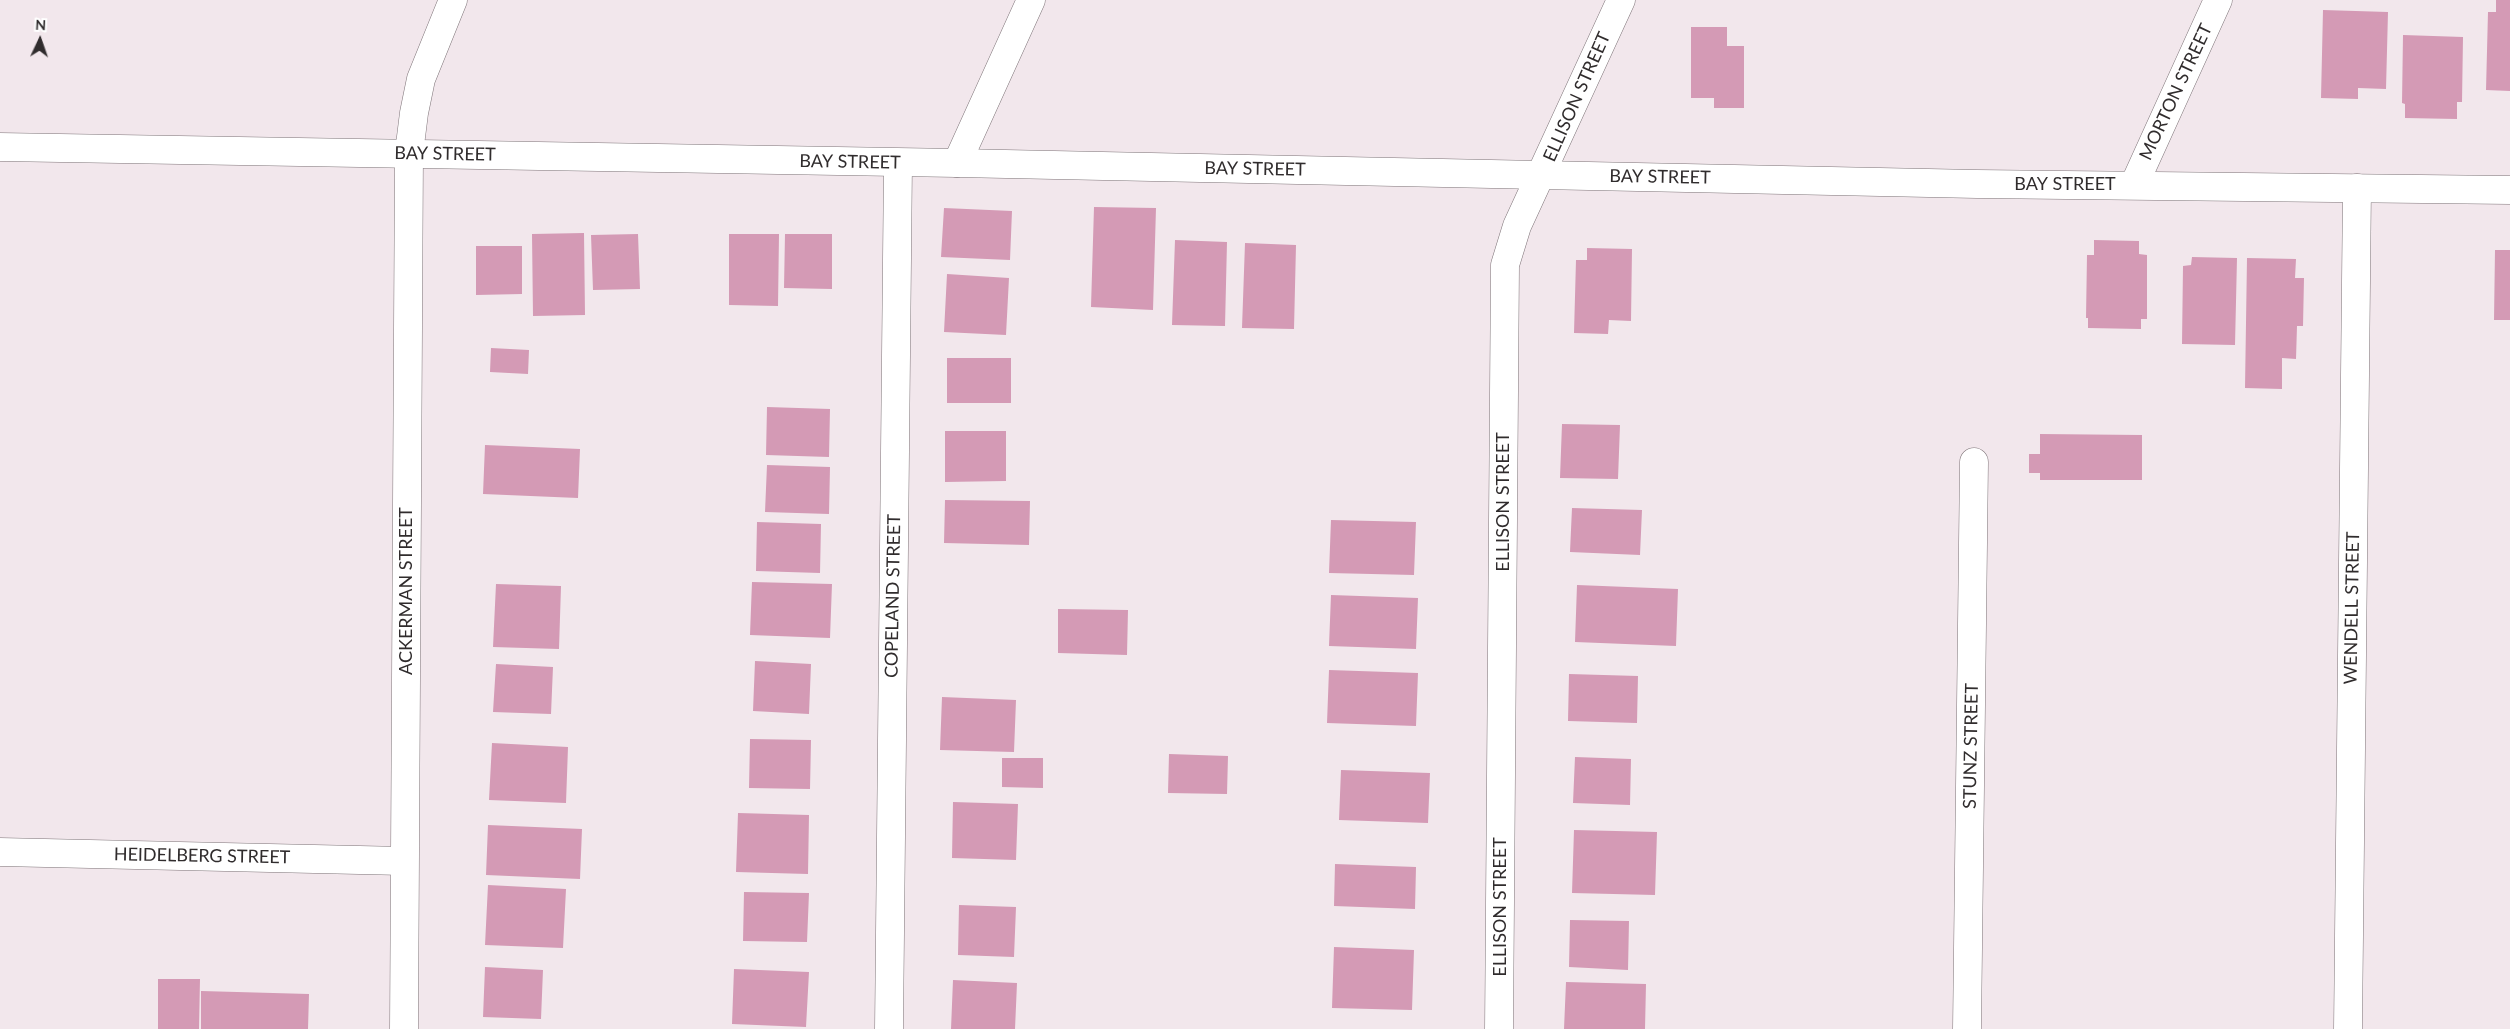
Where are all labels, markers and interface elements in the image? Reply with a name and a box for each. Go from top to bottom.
north arrow [15,15,65,65]
text: N [35,16,47,33]
street label: MORTON STREET [2135,20,2217,164]
street label: ELLISON STREET [1539,29,1615,165]
street label: BAY STREET [394,142,496,166]
street label: BAY STREET [799,150,901,174]
street label: BAY STREET [1204,157,1306,181]
street label: BAY STREET [1609,165,1711,189]
street label: BAY STREET [2014,173,2116,195]
street label: ELLISON STREET [1492,432,1514,572]
street label: ACKERMAN STREET [395,507,417,675]
street label: COPELAND STREET [881,514,905,678]
street label: WENDELL STREET [2340,531,2364,685]
street label: STUNZ STREET [1959,683,1983,809]
street label: ELLISON STREET [1489,837,1511,977]
street label: HEIDELBERG STREET [114,844,290,868]

